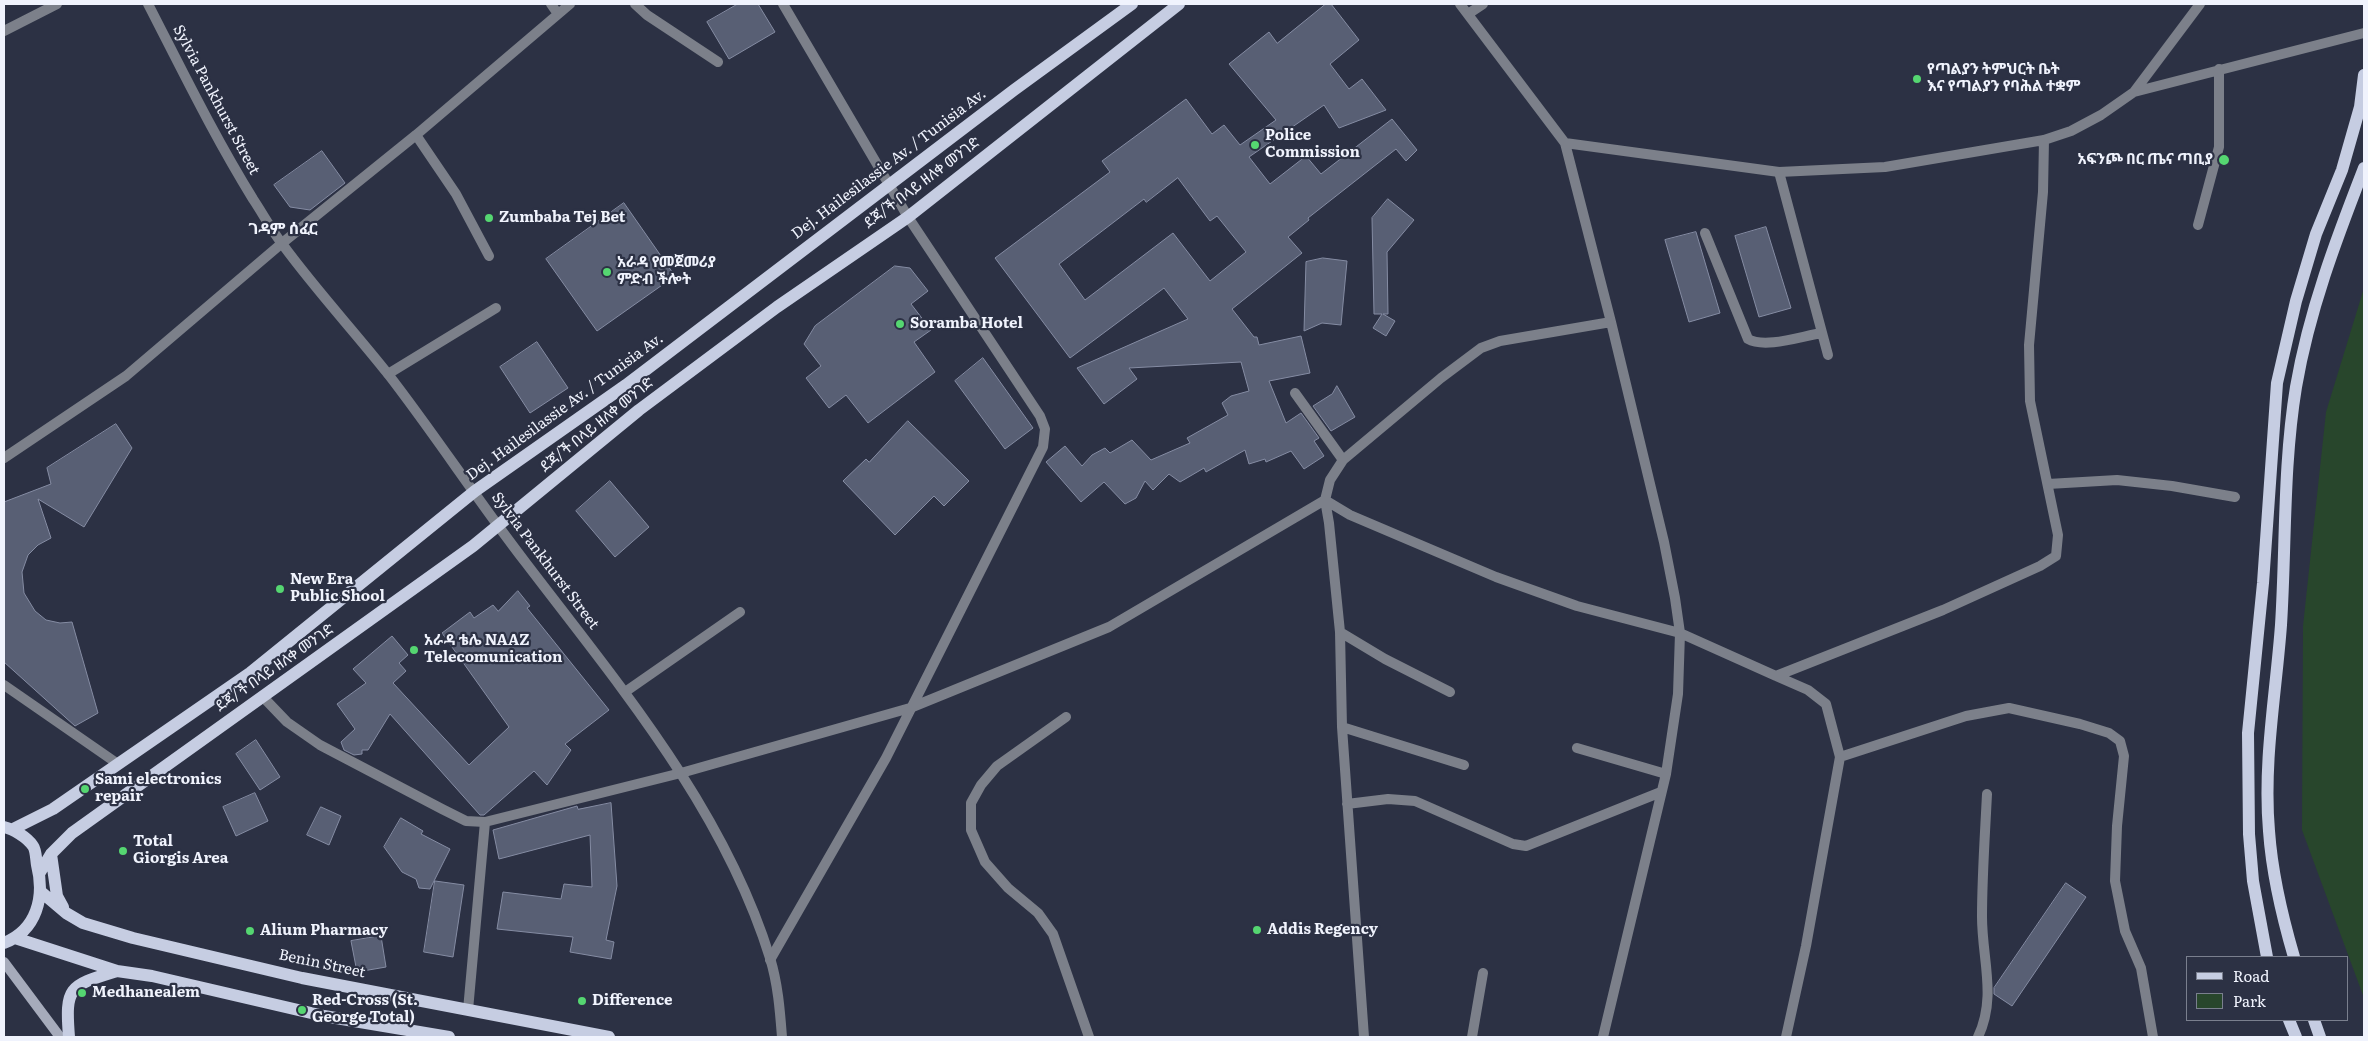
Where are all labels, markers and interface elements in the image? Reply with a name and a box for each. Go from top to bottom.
street label: Sylvia Pankhurst Street [169,22,263,178]
place label: የጣልያን ትምህርት ቤት እና የጣልያን የባሕል ተቋም [1927,61,2081,96]
marker: የጣልያን ትምህርት ቤት እና የጣልያን የባሕል ተቋም [1911,73,1923,85]
street label: Dej. Hailesilassie Av. / Tunisia Av. [788,85,990,243]
place label: Police Commission [1265,127,1360,162]
street label: ደጃ/ች በላይ ዘለቀ መንገድ [860,133,984,233]
marker: Police Commission [1249,139,1261,151]
place label: አፍንጮ በር ጤና ጣቢያ [2077,151,2213,169]
marker: አፍንጮ በር ጤና ጣቢያ [2217,153,2231,167]
place label: Zumbaba Tej Bet [499,209,625,227]
marker: Zumbaba Tej Bet [483,212,495,224]
district label: ገዳም ሰፈር [248,219,318,239]
place label: አራዳ የመጀመሪያ ምድብ ችሎት [617,254,716,289]
marker: አራዳ የመጀመሪያ ምድብ ችሎት [601,266,613,278]
place label: Soramba Hotel [910,315,1023,333]
marker: Soramba Hotel [894,318,906,330]
street label: Dej. Hailesilassie Av. / Tunisia Av. [463,329,667,485]
street label: ደጃ/ች በላይ ዘለቀ መንገድ [537,374,657,476]
street label: Sylvia Pankhurst Street [488,489,602,633]
place label: New Era Public Shool [290,571,385,606]
marker: New Era Public Shool [274,583,286,595]
street label: ደጃ/ች በላይ ዘለቀ መንገድ [212,620,338,716]
place label: አራዳ ቴሌ NAAZ Telecomunication [424,632,562,667]
marker: አራዳ ቴሌ NAAZ Telecomunication [408,644,420,656]
place label: Sami electronics repair [95,771,221,806]
marker: Sami electronics repair [79,783,91,795]
place label: Total Giorgis Area [133,833,229,868]
marker: Total Giorgis Area [117,845,129,857]
place label: Addis Regency [1267,921,1378,939]
place label: Alium Pharmacy [260,922,388,940]
marker: Addis Regency [1251,924,1263,936]
marker: Alium Pharmacy [244,925,256,937]
street label: Benin Street [277,946,367,982]
legend [2186,956,2348,1021]
text: Road [2233,964,2269,987]
place label: Medhanealem [92,984,200,1002]
marker: Medhanealem [76,987,88,999]
text: Park [2233,989,2266,1012]
place label: Red-Cross (St. George Total) [312,992,418,1027]
place label: Difference [592,992,673,1010]
marker: Difference [576,995,588,1007]
marker: Red-Cross (St. George Total) [296,1004,308,1016]

